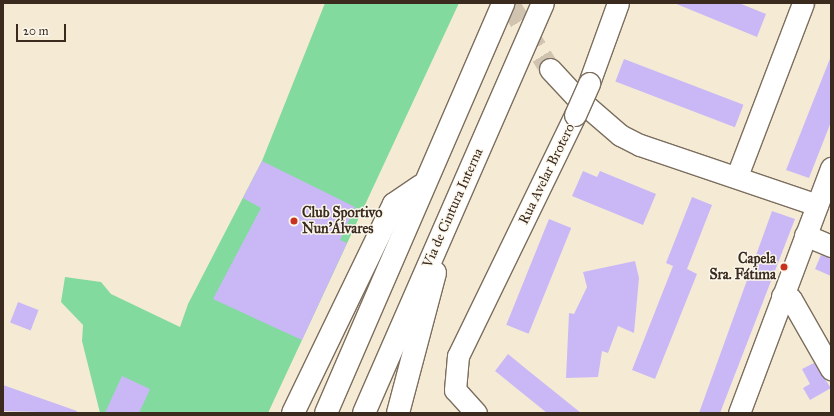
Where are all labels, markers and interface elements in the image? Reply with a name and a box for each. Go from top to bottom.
scale bar [18,16,68,42]
text: 20 m [23,24,49,38]
street label: Rua Avelar Brotero [515,121,579,227]
street label: Via de Cintura Interna [419,146,487,270]
place label: Club Sportivo Nun'Álvares [302,205,382,238]
marker: Club Sportivo Nun'Álvares [289,216,299,226]
place label: Capela Sra. Fátima [709,251,776,284]
marker: Capela Sra. Fátima [779,262,789,272]

